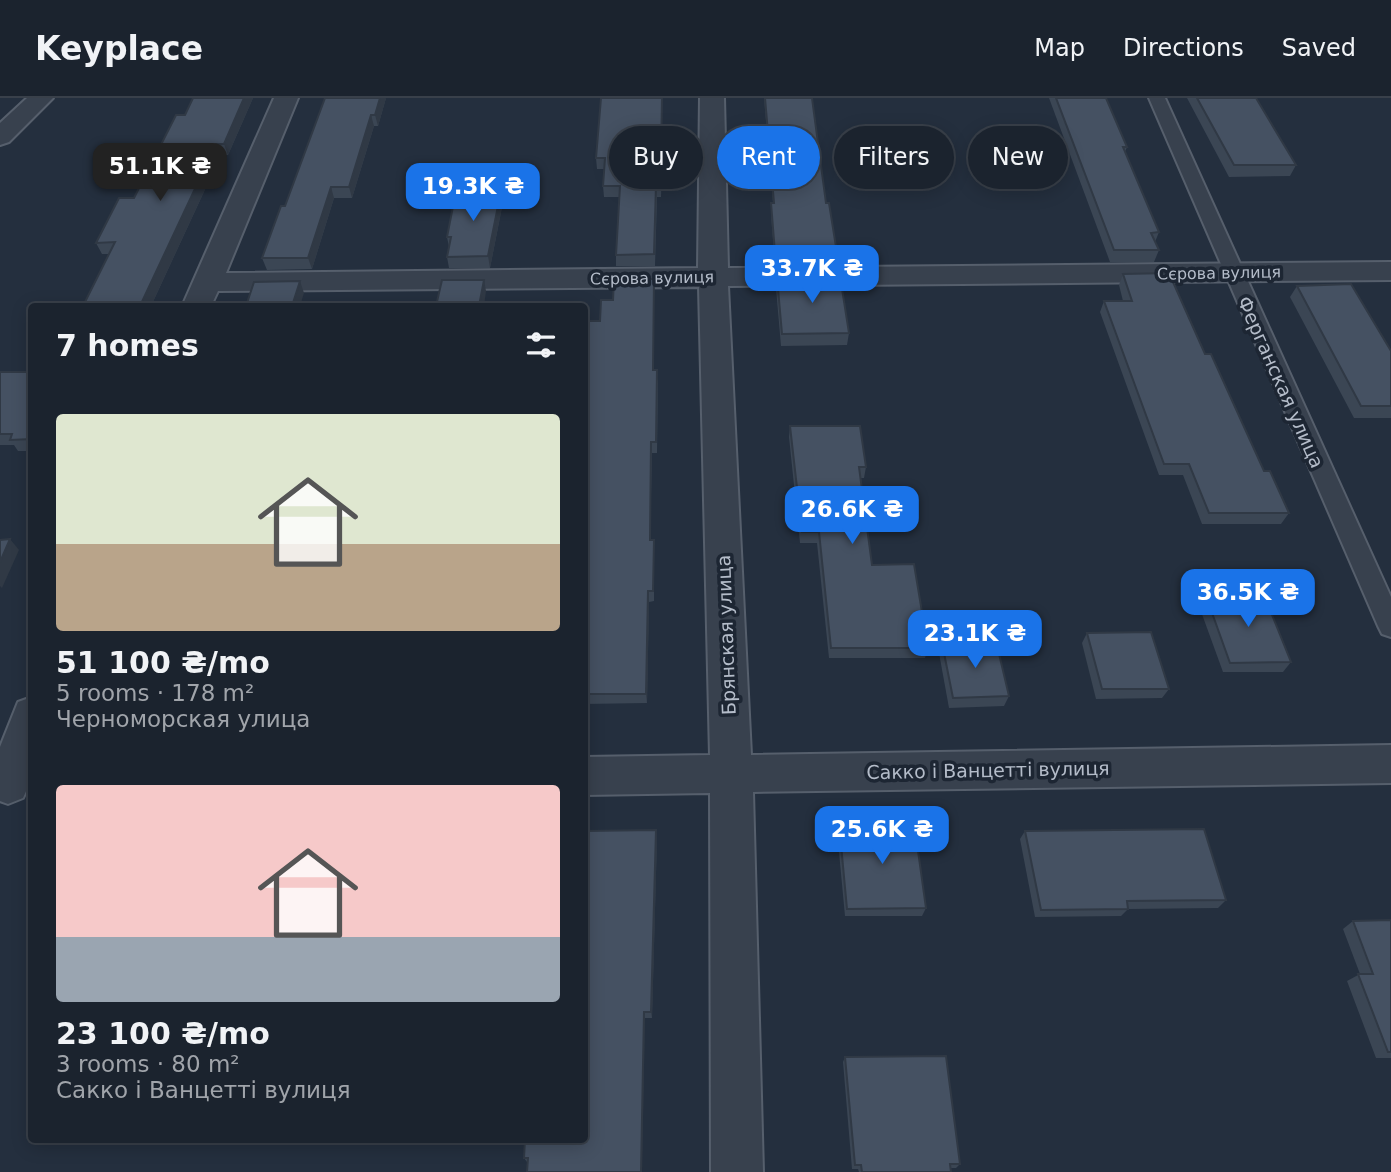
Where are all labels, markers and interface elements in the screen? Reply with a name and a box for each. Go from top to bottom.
text: Keyplace [35,29,203,68]
text: Map [1034,34,1085,62]
text: Directions [1123,34,1244,62]
text: Saved [1282,34,1356,62]
chip: Buy [609,126,703,189]
chip: Rent [717,126,820,189]
chip: Filters [834,126,954,189]
chip: New [968,126,1068,189]
pin: 51.1K ₴ [95,144,225,203]
text: 51.1K ₴ [109,153,211,179]
pin: 19.3K ₴ [408,164,538,223]
text: 19.3K ₴ [422,173,524,199]
pin: 33.7K ₴ [747,246,877,305]
text: 33.7K ₴ [761,255,863,281]
street label: Сєрова вулиця [1157,262,1281,284]
street label: Сєрова вулиця [590,267,714,289]
street label: Ферганская улица [1233,293,1329,471]
icon: filters [522,326,560,364]
text: 7 homes [56,328,199,363]
icon: home [245,459,371,585]
pin: 26.6K ₴ [787,486,917,546]
text: 26.6K ₴ [801,496,903,522]
street label: Брянская улица [712,555,740,715]
pin: 36.5K ₴ [1183,570,1313,629]
text: 36.5K ₴ [1197,579,1299,605]
pin: 23.1K ₴ [910,610,1040,670]
text: 23.1K ₴ [924,620,1026,646]
text: 51 100 ₴/mo [56,645,270,680]
text: 5 rooms · 178 m² [56,680,254,706]
text: Черноморская улица [56,706,310,732]
street label: Сакко і Ванцетті вулиця [866,757,1110,783]
pin: 25.6K ₴ [817,806,947,866]
text: 25.6K ₴ [831,816,933,842]
icon: home [245,830,371,956]
text: 23 100 ₴/mo [56,1016,270,1051]
text: 3 rooms · 80 m² [56,1051,240,1077]
text: Сакко і Ванцетті вулиця [56,1077,351,1103]

